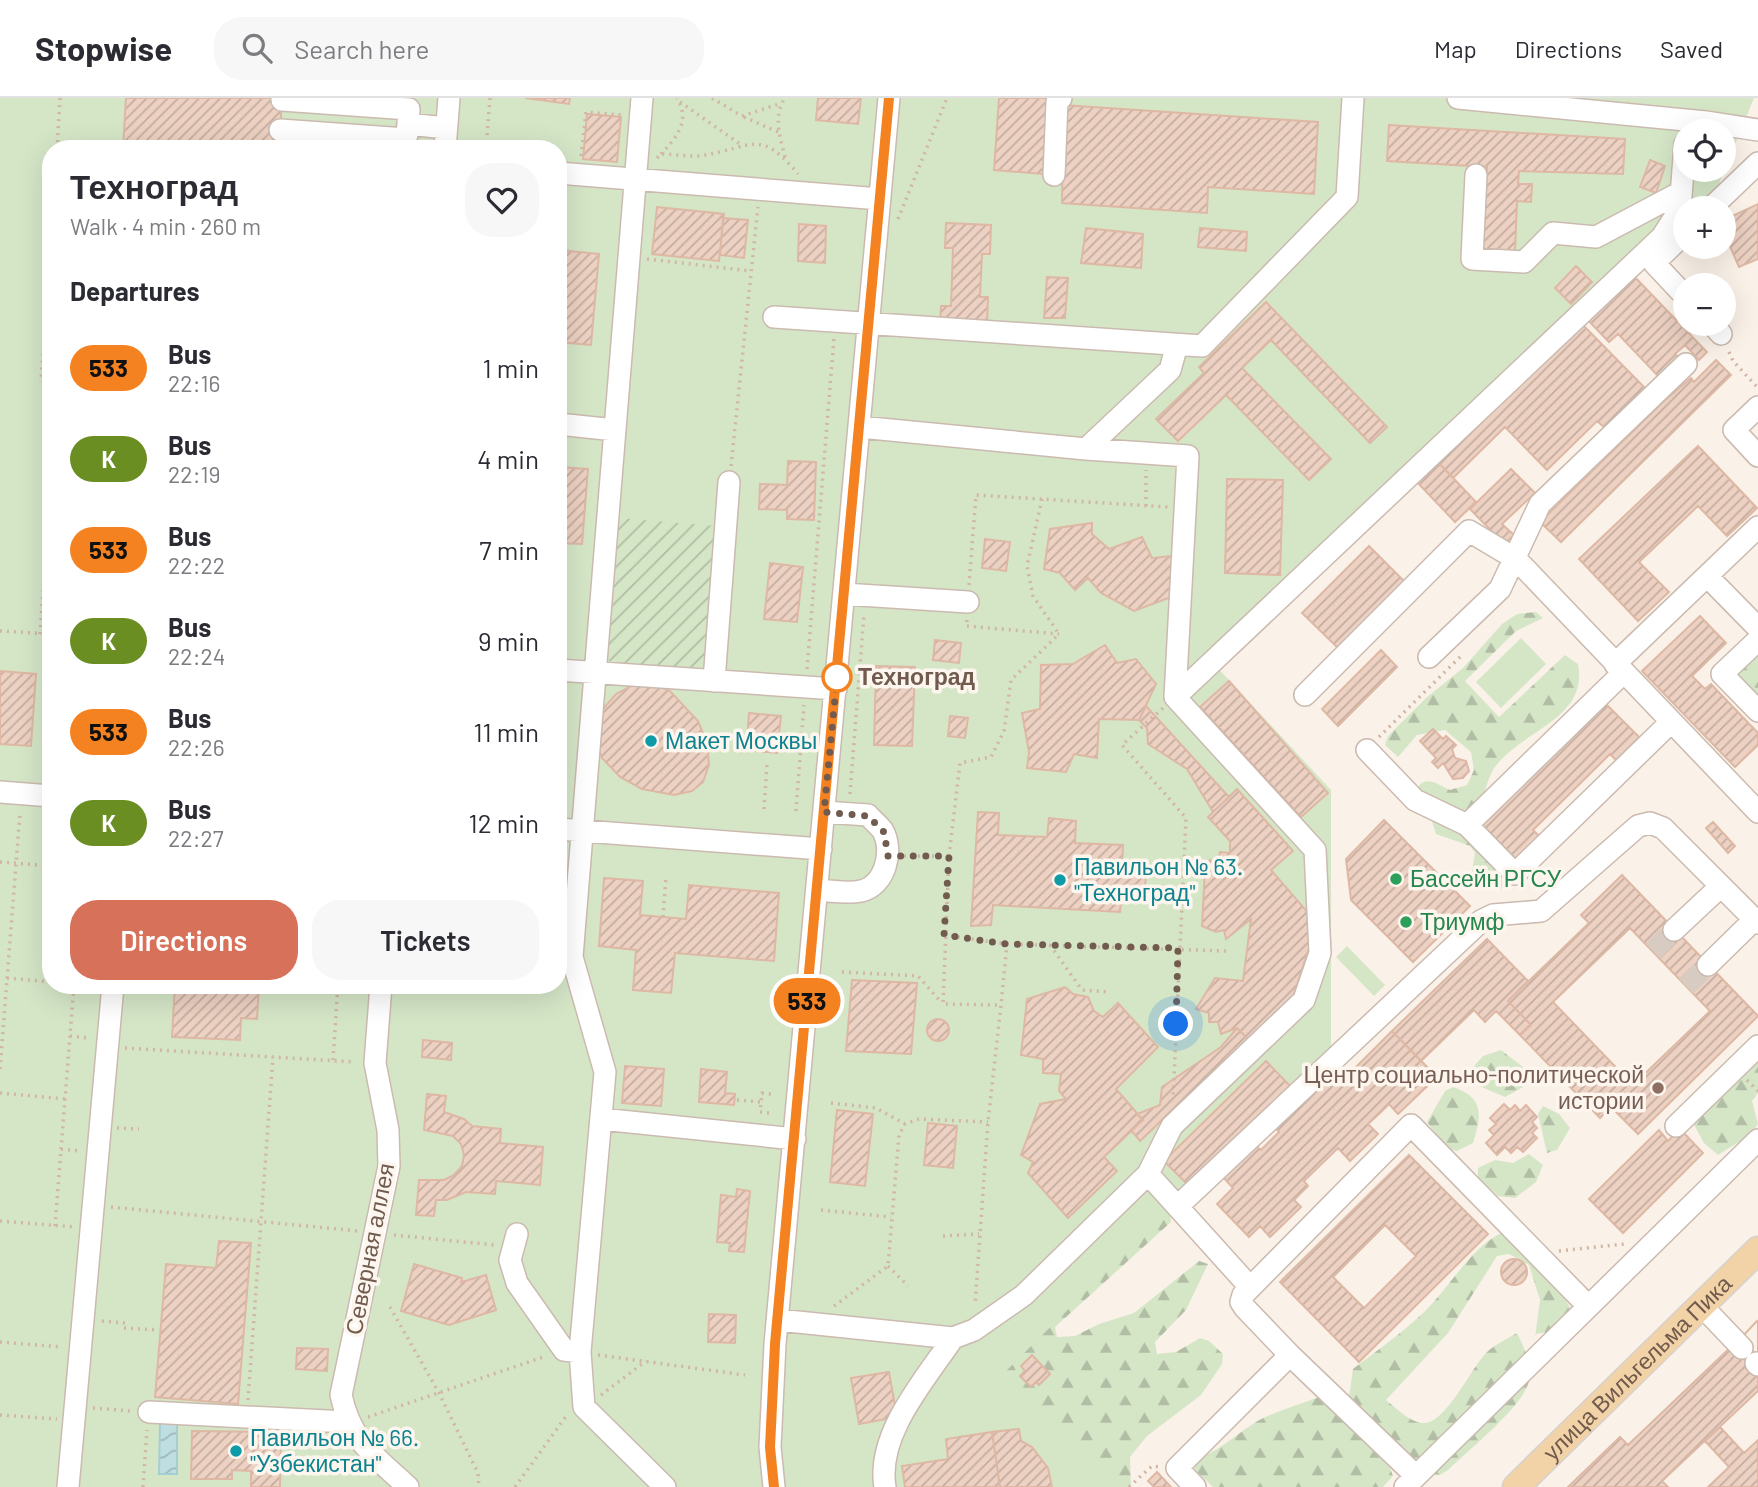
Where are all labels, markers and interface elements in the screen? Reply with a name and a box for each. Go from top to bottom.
search box [214,17,704,80]
text: Stopwise [35,28,172,68]
icon: search [238,29,276,67]
text: Search here [294,33,429,64]
text: Map [1434,34,1477,63]
text: Directions [1515,34,1622,63]
text: Saved [1660,34,1723,63]
map controls [1673,119,1736,336]
button: locate [1673,119,1736,182]
button: heart [465,163,539,237]
text: Техноград [70,166,238,206]
button: + [1673,196,1736,259]
text: Walk · 4 min · 260 m [70,212,261,240]
button: − [1673,273,1736,336]
text: Departures [70,275,200,306]
text: Bus [168,338,211,369]
text: 1 min [483,352,539,383]
text: 533 [89,353,128,382]
text: 22:16 [168,369,220,397]
text: Bus [168,429,211,460]
text: 4 min [477,443,539,474]
text: К [101,444,116,473]
text: 22:19 [168,460,221,488]
text: Bus [168,520,211,551]
text: 7 min [479,534,539,565]
text: 533 [89,535,128,564]
text: 22:22 [168,551,225,579]
text: Bus [168,611,211,642]
text: 9 min [478,625,539,656]
text: К [101,626,116,655]
text: 22:24 [168,642,225,670]
marker: Техноград [822,662,852,692]
place label: Техноград [858,662,976,690]
text: Bus [168,702,211,733]
text: 11 min [473,716,539,747]
text: 533 [89,717,128,746]
place label: Макет Москвы [665,726,817,754]
text: 22:26 [168,733,225,761]
marker: Макет Москвы [643,733,659,749]
text: Bus [168,793,211,824]
text: 12 min [469,807,539,838]
text: К [101,808,116,837]
text: 22:27 [168,824,224,852]
place label: Павильон № 63. "Техноград" [1074,852,1243,906]
place label: Бассейн РГСУ [1410,864,1561,892]
marker: Бассейн РГСУ [1388,871,1404,887]
marker: Павильон № 63. "Техноград" [1052,872,1068,888]
button: Directions [70,900,298,980]
button: Tickets [312,900,539,980]
place label: Триумф [1420,907,1504,935]
marker: Триумф [1398,914,1414,930]
line badge: 533 [767,978,847,1024]
text: 533 [788,986,826,1015]
your location [1158,1006,1193,1041]
place label: Центр социально-политической истории [1304,1060,1644,1114]
marker: Центр социально-политической истории [1650,1080,1666,1096]
street label: Северная аллея [339,1161,399,1337]
street label: улица Вильгельма Пика [1537,1269,1737,1466]
place label: Павильон № 66. "Узбекистан" [250,1423,419,1477]
marker: Павильон № 66. "Узбекистан" [228,1443,244,1459]

